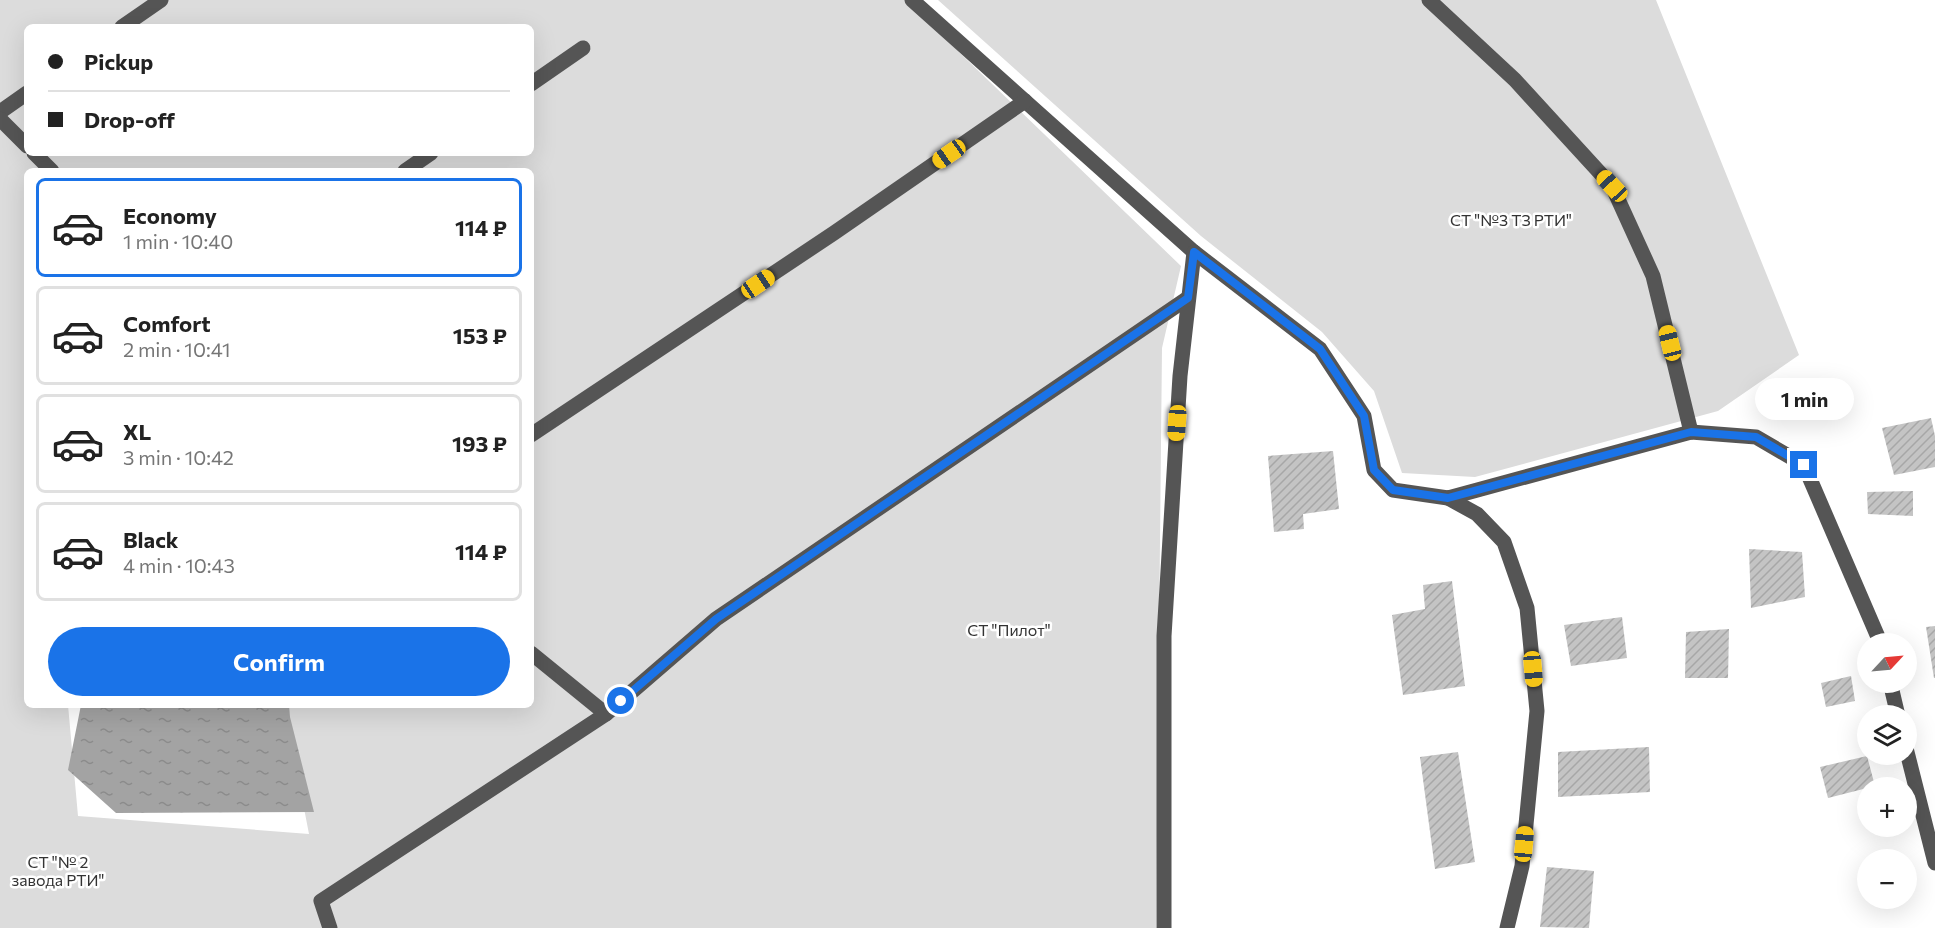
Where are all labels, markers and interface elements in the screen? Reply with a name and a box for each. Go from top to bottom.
text: Pickup [84,48,153,75]
text: Drop-off [84,106,175,133]
car [929,136,969,172]
car [1593,167,1631,205]
icon: car [51,201,105,255]
text: Economy [123,202,217,229]
park label: СТ "№3 ТЗ РТИ" [1450,210,1572,229]
text: 114 ₽ [455,214,507,241]
text: 1 min · 10:40 [123,229,233,253]
car [738,266,778,302]
icon: car [51,309,105,363]
text: Comfort [123,310,211,337]
text: 153 ₽ [453,322,507,349]
car [1657,323,1683,363]
text: 2 min · 10:41 [123,337,231,361]
callout: 1 min [1754,378,1854,420]
text: 1 min [1781,387,1828,411]
car [1167,404,1187,442]
icon: car [51,417,105,471]
text: XL [123,418,151,445]
text: 193 ₽ [452,430,507,457]
text: 3 min · 10:42 [123,445,234,469]
route end [1790,451,1817,478]
icon: car [51,525,105,579]
text: Black [123,526,178,553]
text: 114 ₽ [455,538,507,565]
text: 4 min · 10:43 [123,553,235,577]
park label: СТ "Пилот" [967,620,1051,639]
button: Confirm [48,627,510,696]
north arrow [1857,633,1917,693]
map controls [1857,633,1917,909]
car [1522,650,1544,688]
route start [607,687,634,714]
button: layers [1857,705,1917,765]
button: + [1857,777,1917,837]
car [1513,825,1535,863]
button: − [1857,849,1917,909]
park label: СТ "№ 2 завода РТИ" [12,852,105,889]

